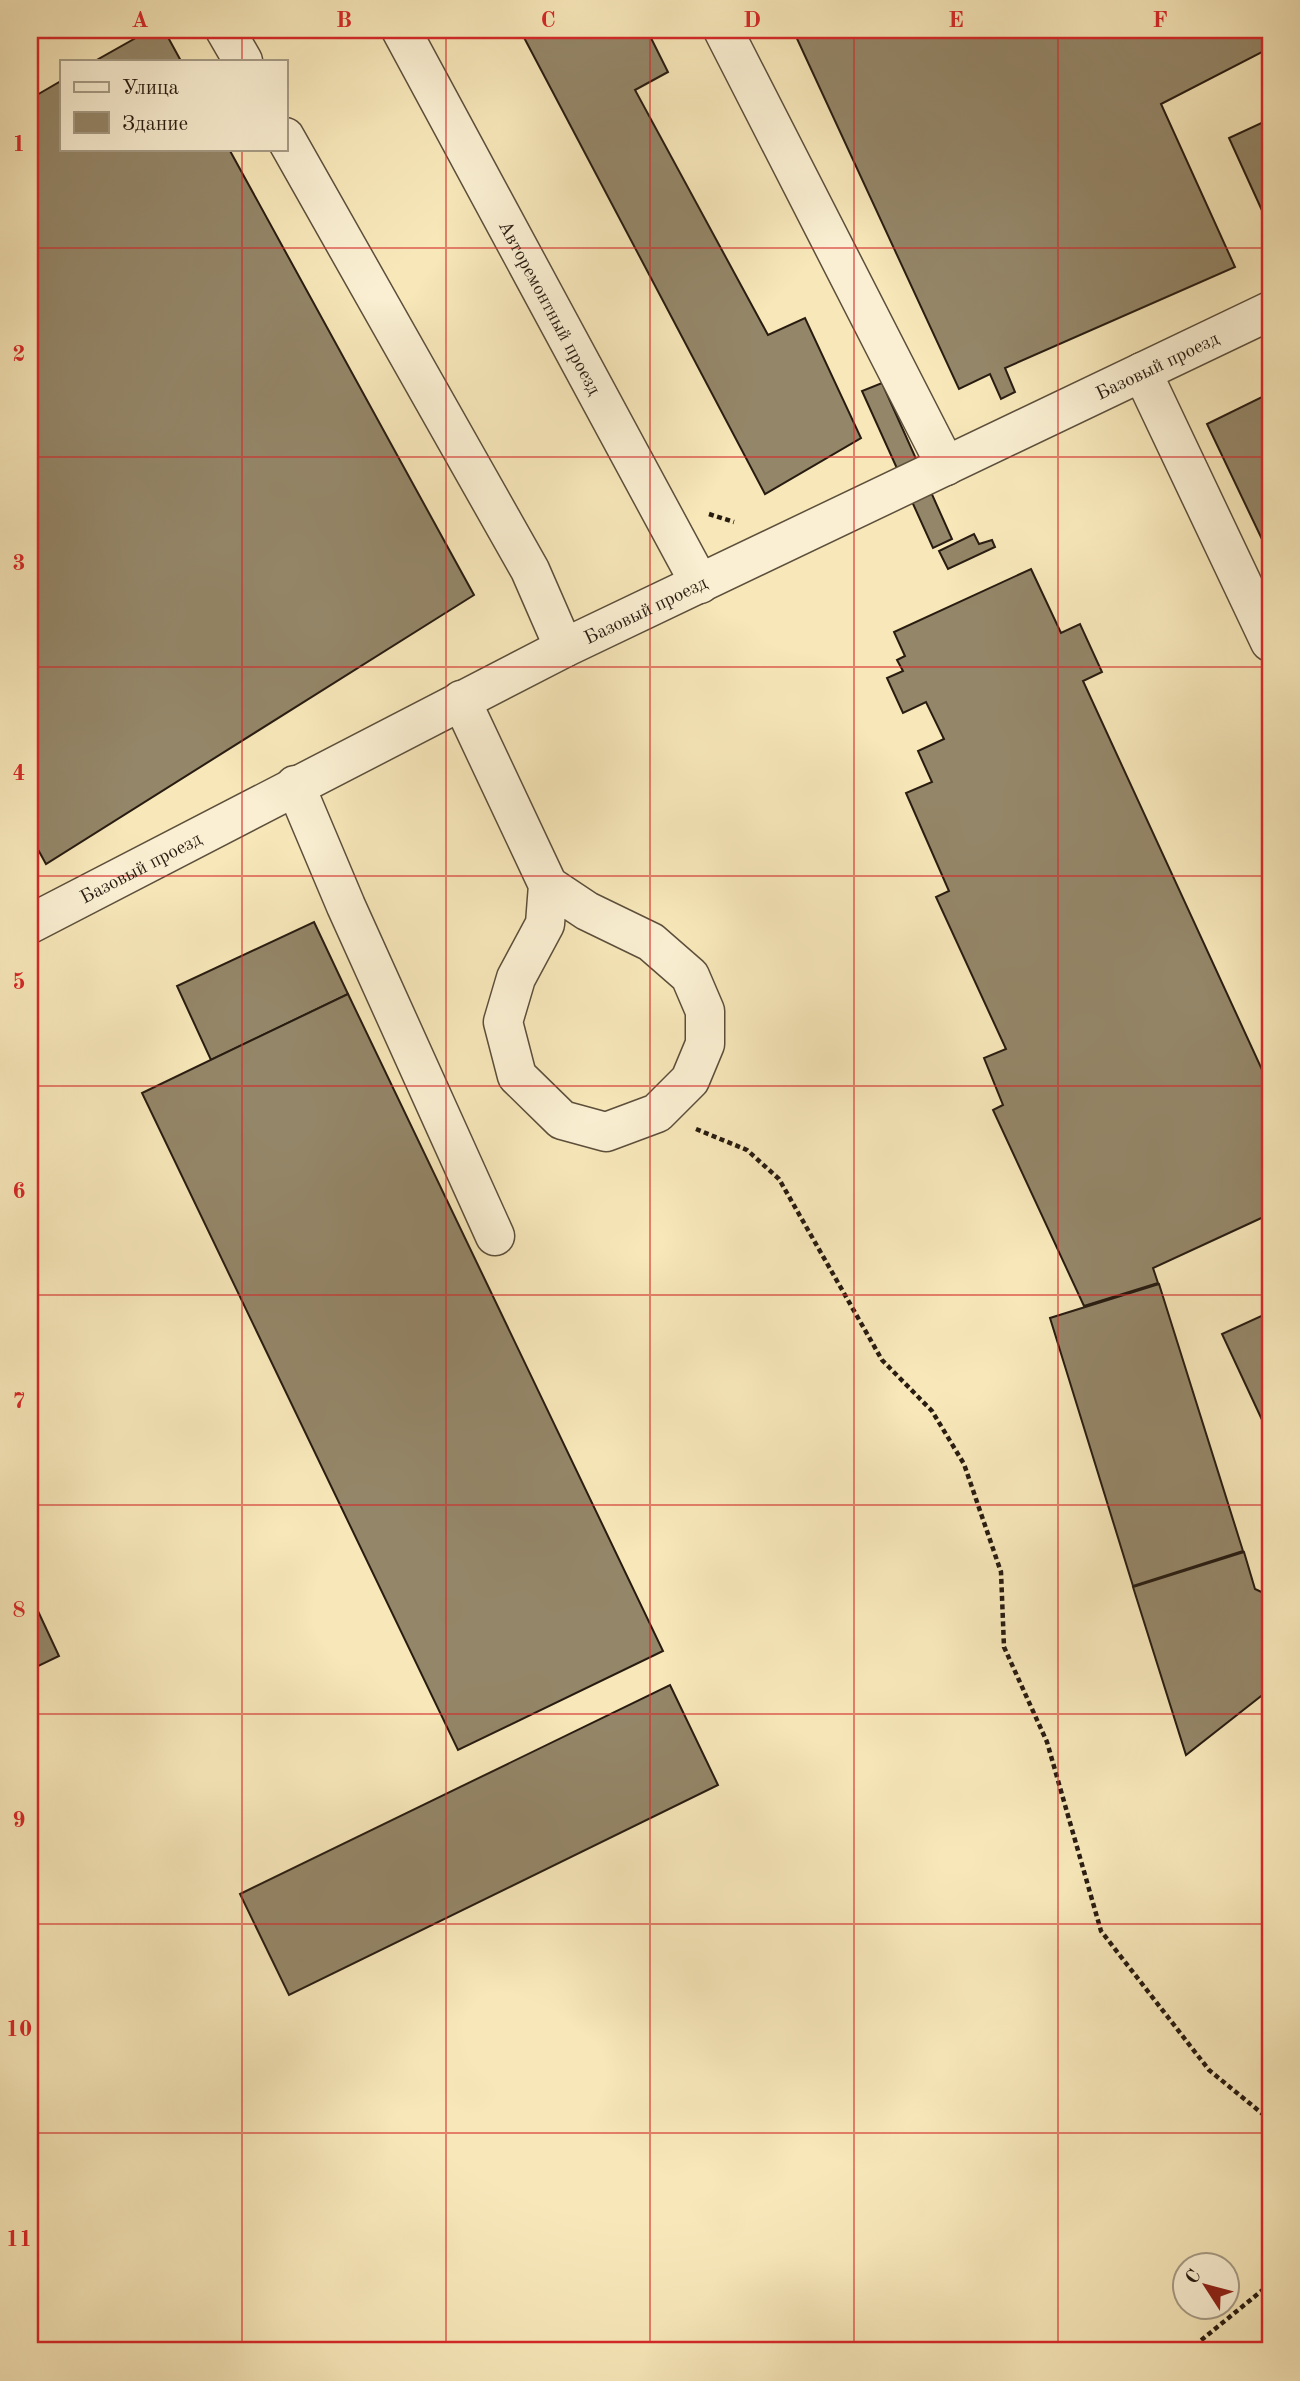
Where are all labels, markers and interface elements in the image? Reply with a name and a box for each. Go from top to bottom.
text: A [131,9,149,32]
text: B [336,9,352,32]
text: C [540,9,556,32]
text: D [743,9,761,32]
text: E [948,9,964,32]
text: F [1152,9,1168,32]
legend [60,60,287,150]
text: Улица [122,78,179,99]
text: Здание [122,114,188,135]
text: 1 [12,133,26,156]
street label: Авторемонтный проезд [494,218,603,399]
street label: Базовый проезд [1093,330,1223,405]
text: 2 [12,343,26,366]
text: 3 [12,552,26,575]
street label: Базовый проезд [582,574,711,649]
text: 4 [12,762,26,785]
street label: Базовый проезд [78,830,206,908]
text: 5 [12,971,26,994]
text: 6 [12,1180,26,1203]
text: 7 [12,1390,26,1413]
text: 8 [12,1599,26,1622]
text: 9 [12,1809,26,1832]
text: 10 [6,2018,32,2041]
text: 11 [6,2228,32,2251]
north arrow [1170,2252,1240,2322]
text: С [1183,2267,1206,2288]

